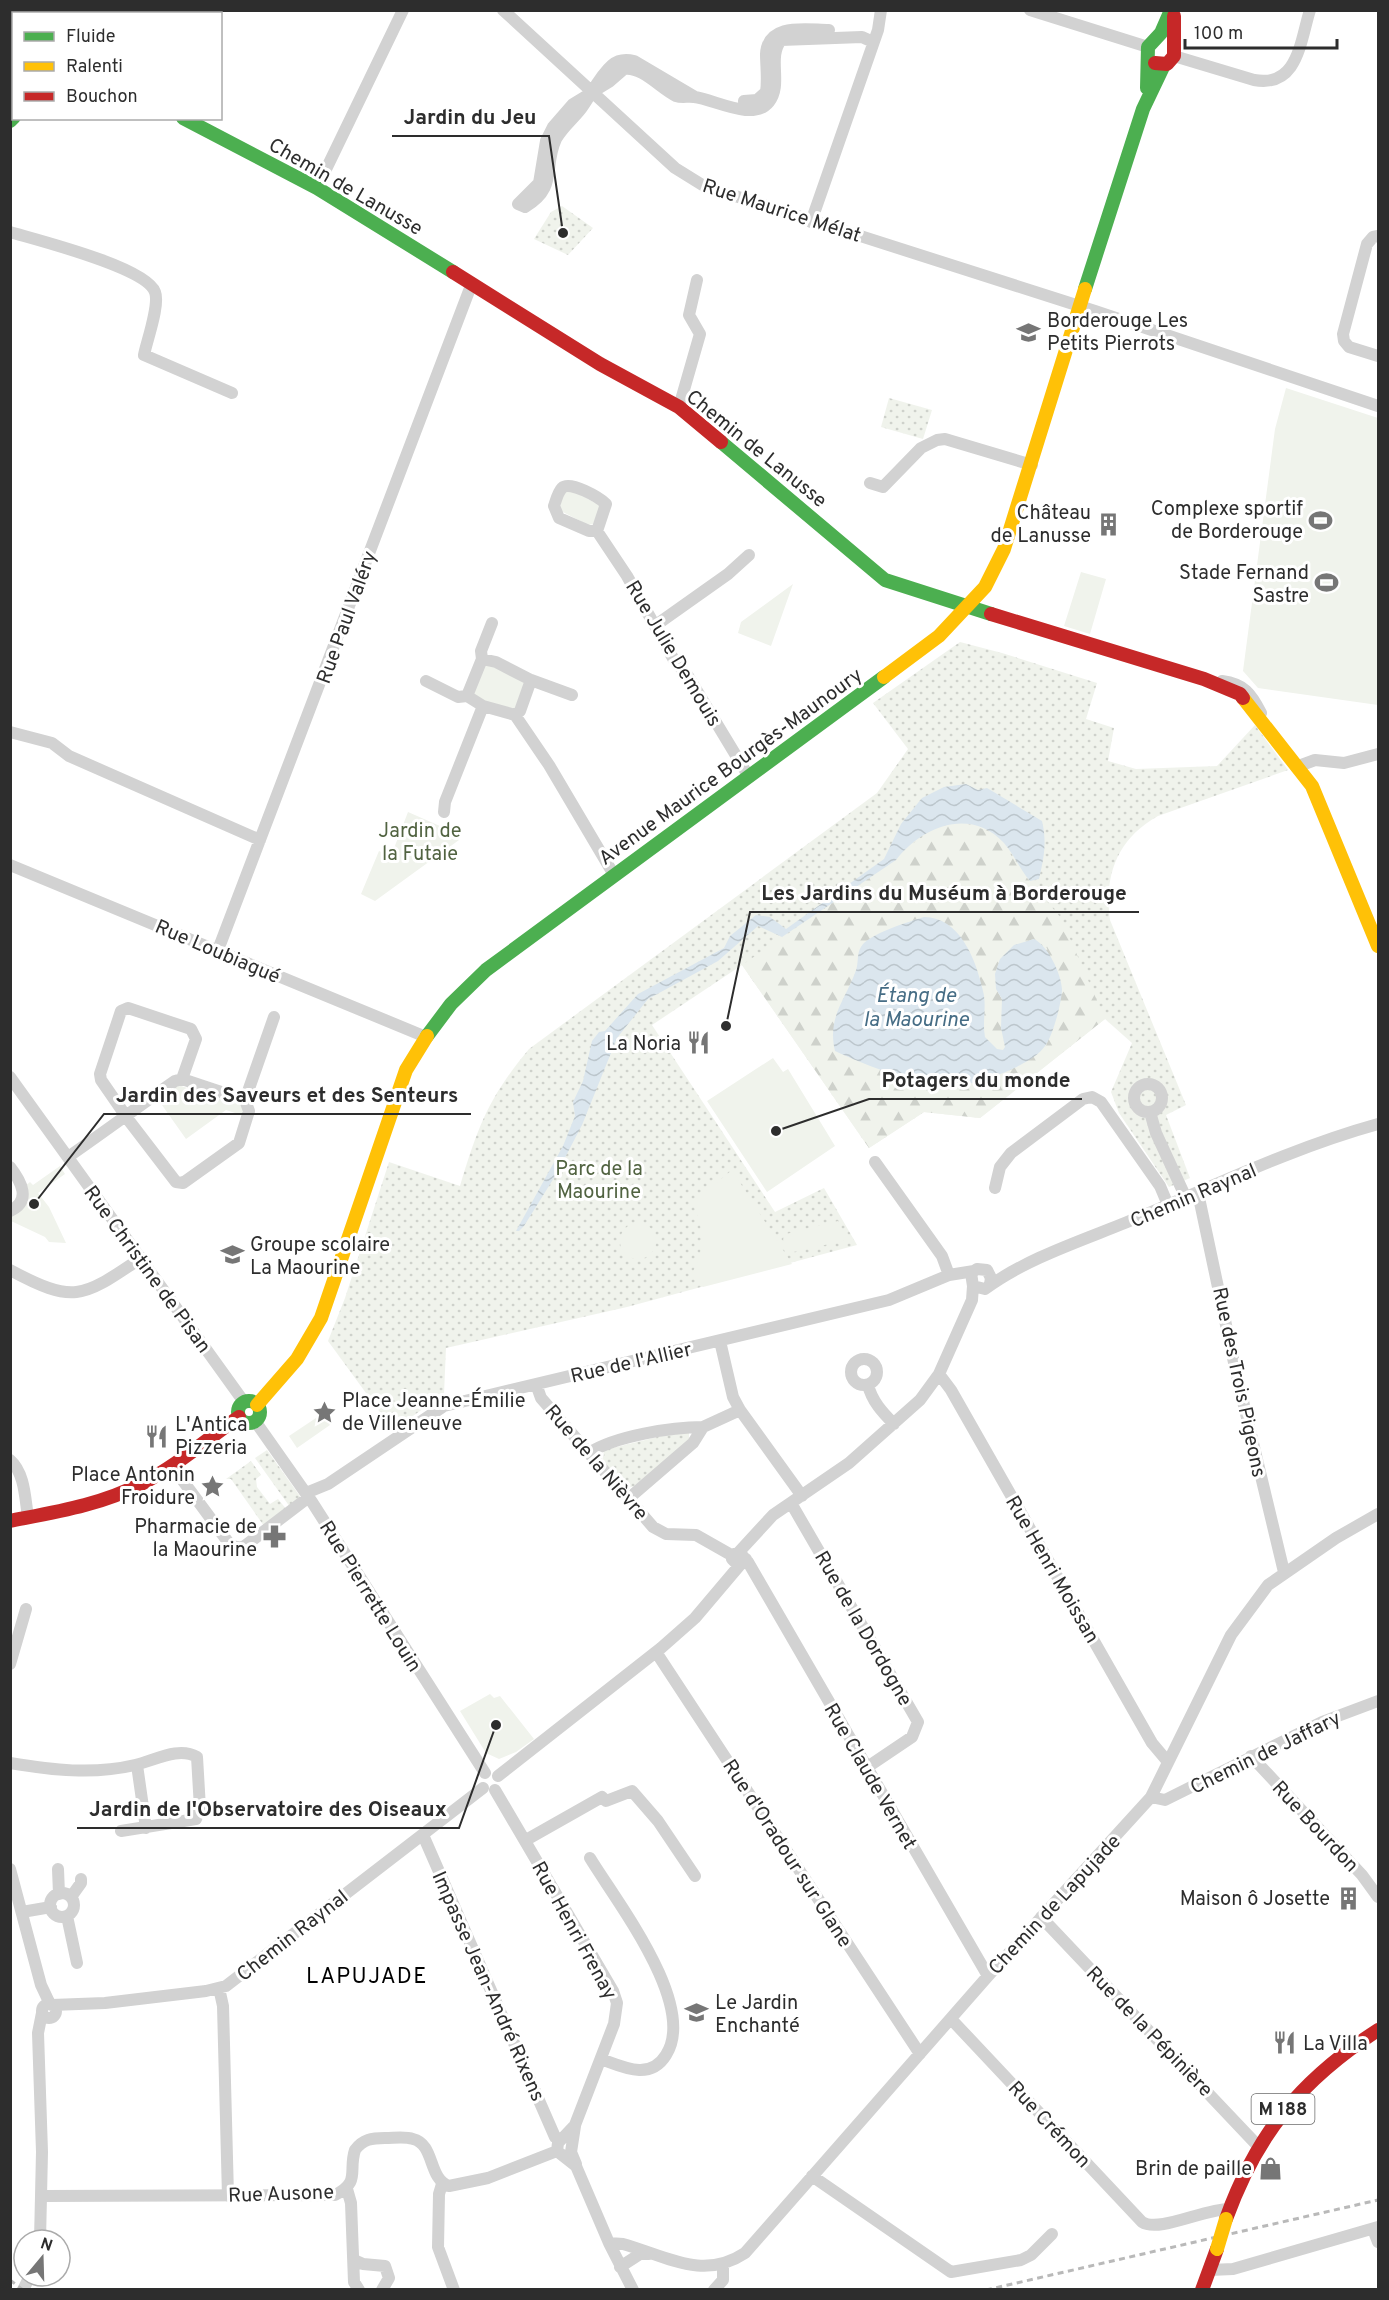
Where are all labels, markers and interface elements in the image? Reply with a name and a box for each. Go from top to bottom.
legend [12,12,222,120]
scale bar [1185,12,1336,50]
text: 100 m [1194,23,1243,46]
text: Fluide [66,26,115,49]
text: Ralenti [66,56,123,79]
text: Bouchon [66,86,138,109]
callout: Jardin du Jeu [392,97,549,136]
text: Jardin du Jeu [403,105,537,132]
street label: Chemin de Lanusse [263,133,427,242]
street label: Rue Maurice Mélat [699,174,864,250]
place label: Borderouge Les Petits Pierrots [1047,309,1188,358]
school or university icon: Borderouge Les Petits Pierrots [1016,319,1042,345]
street label: Chemin de Lanusse [680,385,832,514]
place label: Complexe sportif de Borderouge [1151,497,1303,546]
place label: Château de Lanusse [991,501,1091,550]
sports icon: Complexe sportif de Borderouge [1308,507,1334,533]
building icon: Château de Lanusse [1096,511,1122,537]
street label: Rue Paul Valéry [312,548,384,688]
place label: Stade Fernand Sastre [1179,561,1309,610]
sports icon: Stade Fernand Sastre [1314,570,1340,596]
street label: Rue Julie Demouis [618,576,726,732]
street label: Avenue Maurice Bourgès-Maunoury [594,663,868,872]
park label: Jardin de la Futaie [378,819,462,868]
callout: Les Jardins du Muséum à Borderouge [750,873,1139,912]
text: Les Jardins du Muséum à Borderouge [761,881,1127,908]
street label: Rue Loubiagué [151,915,284,991]
water label: Étang de la Maourine [863,982,970,1034]
restaurant icon: La Noria [686,1030,712,1056]
place label: La Noria [606,1032,681,1058]
callout: Potagers du monde [869,1060,1082,1099]
text: Potagers du monde [882,1068,1070,1095]
callout: Jardin des Saveurs et des Senteurs [104,1075,471,1114]
text: Jardin des Saveurs et des Senteurs [116,1083,458,1110]
park label: Parc de la Maourine [555,1157,643,1206]
street label: Chemin Raynal [1127,1159,1261,1235]
street label: Rue Christine de Pisan [77,1181,216,1359]
place label: Groupe scolaire La Maourine [250,1233,390,1282]
school or university icon: Groupe scolaire La Maourine [219,1242,245,1268]
street label: Rue des Trois Pigeons [1205,1285,1271,1480]
street label: Rue de l'Allier [568,1337,695,1391]
place label: Place Jeanne-Émilie de Villeneuve [342,1387,525,1438]
place icon: Place Jeanne-Émilie de Villeneuve [311,1399,337,1425]
street label: Rue de la Nièvre [538,1400,653,1527]
place label: L'Antica Pizzeria [175,1413,248,1462]
restaurant icon: L'Antica Pizzeria [144,1423,170,1449]
place label: Place Antonin Froidure [71,1463,195,1512]
place icon: Place Antonin Froidure [200,1473,226,1499]
street label: Rue Henri Moissan [998,1491,1104,1649]
place label: Pharmacie de la Maourine [134,1515,257,1564]
street label: Rue Pierrette Louin [312,1516,426,1678]
pharmacy icon: Pharmacie de la Maourine [262,1524,288,1550]
street label: Rue de la Dordogne [807,1547,917,1711]
street label: Rue Claude Vernet [817,1699,922,1855]
street label: Chemin de Jaffary [1186,1706,1345,1802]
street label: Rue d'Oradour sur Glane [716,1755,857,1953]
street label: Rue Bourdon [1265,1776,1364,1879]
callout: Jardin de l'Observatoire des Oiseaux [77,1789,459,1828]
text: Jardin de l'Observatoire des Oiseaux [89,1797,447,1824]
street label: Chemin de Lapujade [983,1829,1127,1981]
street label: Rue Henri Frenay [525,1857,622,2005]
street label: Impasse Jean-André Rixens [425,1868,550,2106]
street label: Chemin Raynal [232,1885,354,1988]
building icon: Maison ô Josette [1335,1885,1361,1911]
place label: Maison ô Josette [1180,1887,1330,1913]
street label: Rue de la Pépinière [1080,1962,1218,2103]
district label: LAPUJADE [306,1964,428,1991]
place label: Le Jardin Enchanté [715,1991,800,2040]
school or university icon: Le Jardin Enchanté [684,2000,710,2026]
restaurant icon: La Villa [1272,2030,1298,2056]
place label: La Villa [1303,2032,1368,2058]
street label: Rue Crémon [1001,2076,1096,2175]
road number: M 188 [1252,2094,1314,2124]
shop icon: Brin de paille [1257,2155,1283,2181]
place label: Brin de paille [1135,2157,1252,2183]
street label: Rue Ausone [228,2180,335,2210]
north arrow [12,2228,72,2288]
text: N [38,2234,55,2257]

